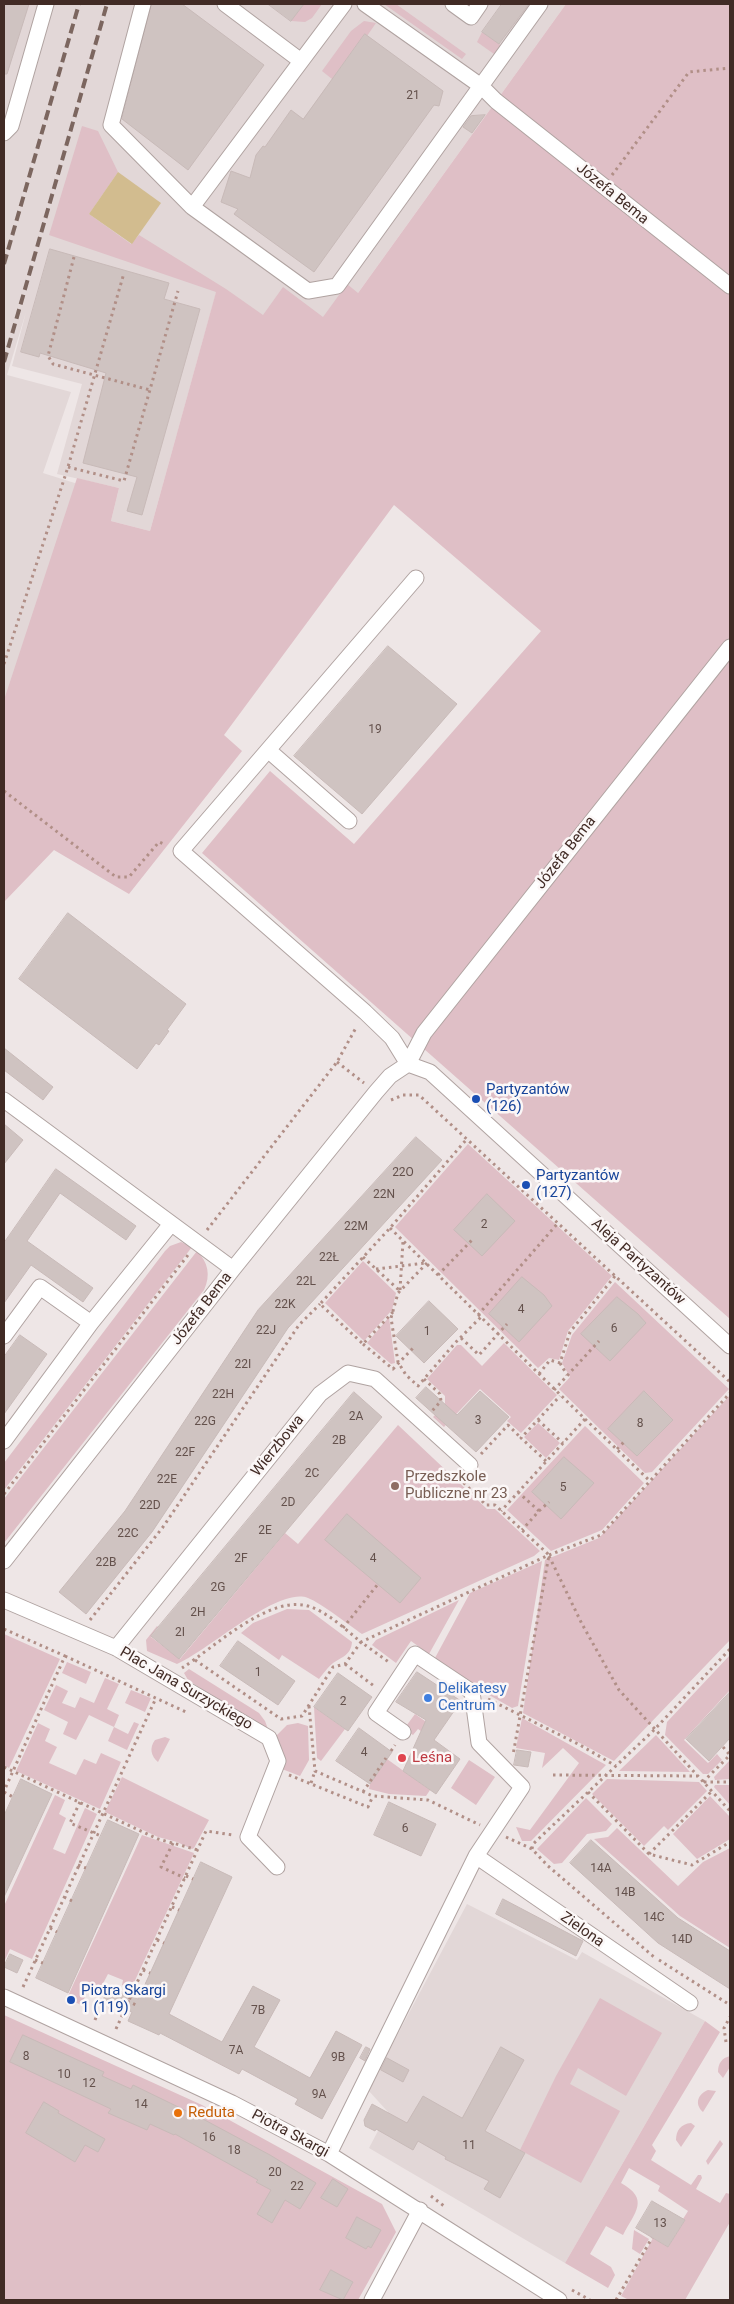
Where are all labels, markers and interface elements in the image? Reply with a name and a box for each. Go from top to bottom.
house number: 21 [406,89,420,103]
street label: Józefa Bema [572,159,652,229]
house number: 19 [368,723,382,737]
street label: Józefa Bema [532,813,600,893]
place label: Partyzantów (126) [486,1081,569,1116]
marker: Partyzantów (126) [470,1093,482,1105]
house number: 22O [392,1166,414,1180]
place label: Partyzantów (127) [536,1167,619,1202]
marker: Partyzantów (127) [520,1179,532,1191]
house number: 22N [373,1188,395,1202]
street label: Aleja Partyzantów [587,1215,689,1309]
house number: 2 [481,1218,487,1232]
house number: 22M [344,1220,368,1234]
house number: 22Ł [319,1251,339,1265]
street label: Józefa Bema [168,1269,236,1349]
house number: 22L [296,1275,316,1289]
house number: 22K [274,1298,296,1312]
house number: 4 [518,1303,524,1317]
house number: 6 [611,1322,617,1336]
house number: 22J [256,1324,276,1338]
house number: 1 [424,1325,430,1339]
house number: 22I [235,1358,251,1372]
house number: 22H [212,1388,234,1402]
house number: 2A [349,1410,363,1424]
street label: Wierzbowa [248,1412,308,1480]
house number: 3 [475,1414,481,1428]
house number: 22G [194,1415,216,1429]
house number: 8 [637,1417,643,1431]
house number: 2B [332,1434,346,1448]
house number: 22F [175,1446,195,1460]
house number: 2C [305,1467,319,1481]
place label: Przedszkole Publiczne nr 23 [405,1468,508,1503]
house number: 22E [157,1473,177,1487]
marker: Przedszkole Publiczne nr 23 [389,1480,401,1492]
house number: 5 [560,1481,566,1495]
house number: 2D [281,1496,295,1510]
house number: 22D [139,1499,161,1513]
house number: 2E [258,1524,272,1538]
house number: 22C [117,1527,139,1541]
house number: 2F [234,1552,248,1566]
house number: 4 [370,1552,376,1566]
house number: 22B [96,1556,116,1570]
house number: 2G [211,1581,225,1595]
house number: 2H [190,1606,206,1620]
house number: 2I [175,1626,185,1640]
street label: Plac Jana Surzyckiego [116,1644,256,1734]
house number: 1 [255,1666,261,1680]
place label: Delikatesy Centrum [438,1680,507,1715]
marker: Delikatesy Centrum [422,1692,434,1704]
house number: 2 [340,1695,346,1709]
house number: 4 [361,1746,367,1760]
place label: Leśna [412,1749,452,1767]
marker: Leśna [396,1752,408,1764]
house number: 6 [402,1822,408,1836]
house number: 14A [590,1862,612,1876]
house number: 14B [615,1886,635,1900]
street label: Zielona [557,1909,607,1951]
house number: 14C [643,1911,665,1925]
house number: 14D [671,1933,693,1947]
place label: Piotra Skargi 1 (119) [81,1982,166,2017]
marker: Piotra Skargi 1 (119) [65,1994,77,2006]
house number: 7B [251,2004,265,2018]
house number: 7A [229,2044,243,2058]
house number: 8 [23,2050,29,2064]
house number: 9B [331,2051,345,2065]
house number: 10 [57,2068,71,2082]
house number: 12 [82,2077,96,2091]
house number: 9A [312,2088,326,2102]
house number: 14 [134,2098,148,2112]
place label: Reduta [188,2104,235,2122]
street label: Piotra Skargi [248,2106,332,2162]
marker: Reduta [172,2107,184,2119]
house number: 16 [202,2131,216,2145]
house number: 11 [462,2139,476,2153]
house number: 18 [227,2144,241,2158]
house number: 20 [268,2166,282,2180]
house number: 22 [290,2180,304,2194]
house number: 13 [653,2217,667,2231]

